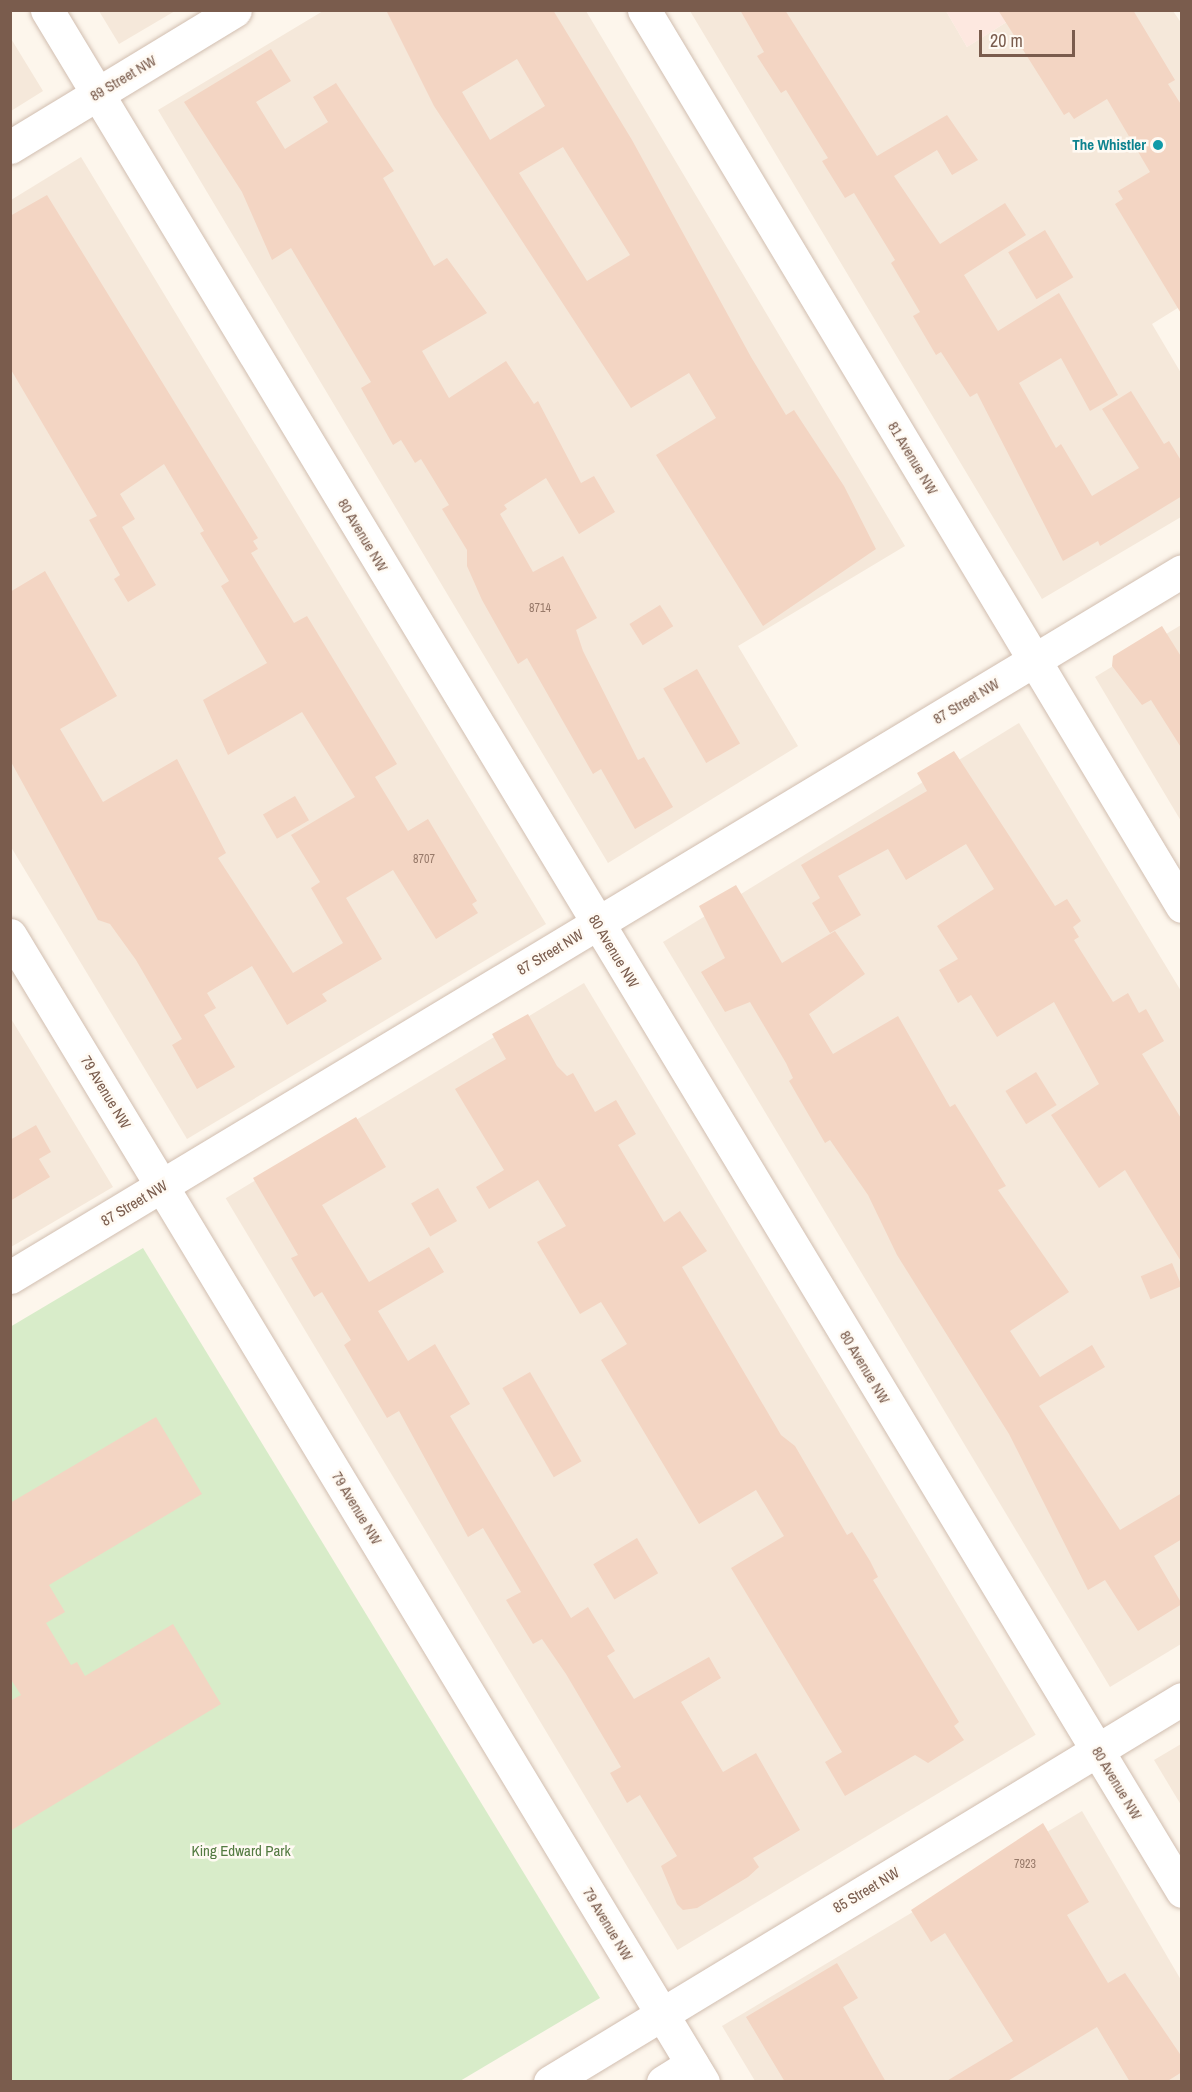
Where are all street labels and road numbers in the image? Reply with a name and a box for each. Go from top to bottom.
street label: 89 Street NW [87,51,159,105]
street label: 81 Avenue NW [884,418,942,498]
street label: 80 Avenue NW [334,495,392,575]
street label: 87 Street NW [930,674,1002,728]
street label: 80 Avenue NW [585,911,643,991]
street label: 87 Street NW [514,925,586,979]
street label: 79 Avenue NW [77,1052,135,1132]
street label: 87 Street NW [98,1176,170,1230]
street label: 80 Avenue NW [836,1327,894,1407]
street label: 79 Avenue NW [328,1468,386,1548]
street label: 80 Avenue NW [1088,1743,1146,1823]
street label: 85 Street NW [830,1863,902,1917]
street label: 79 Avenue NW [579,1884,637,1964]

